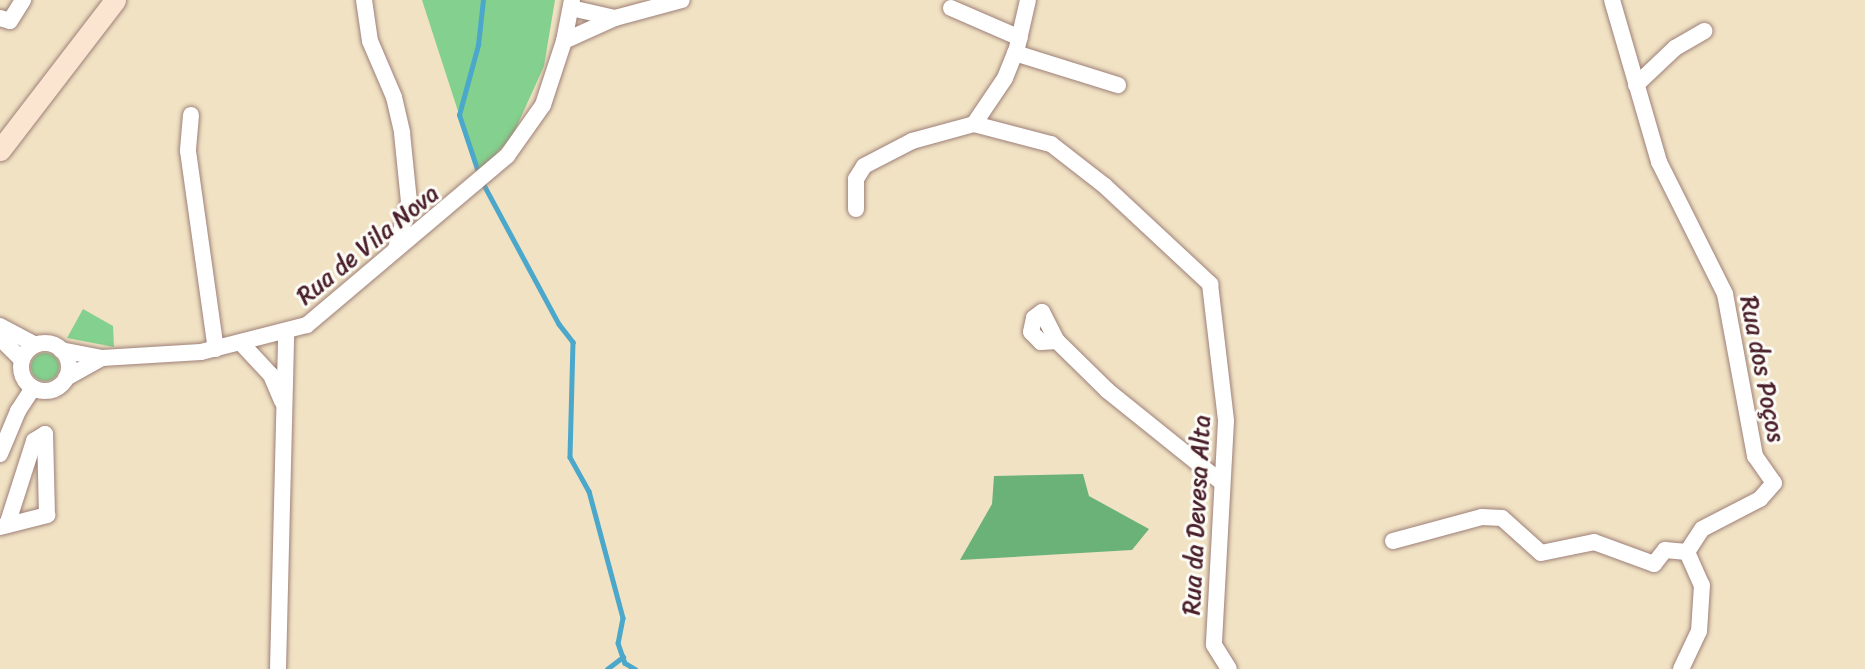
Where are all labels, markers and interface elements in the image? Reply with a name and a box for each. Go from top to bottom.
street label: Rua de Vila Nova [291,179,445,311]
street label: Rua dos Poços [1734,293,1790,445]
street label: Rua da Devesa Alta [1177,414,1217,616]

